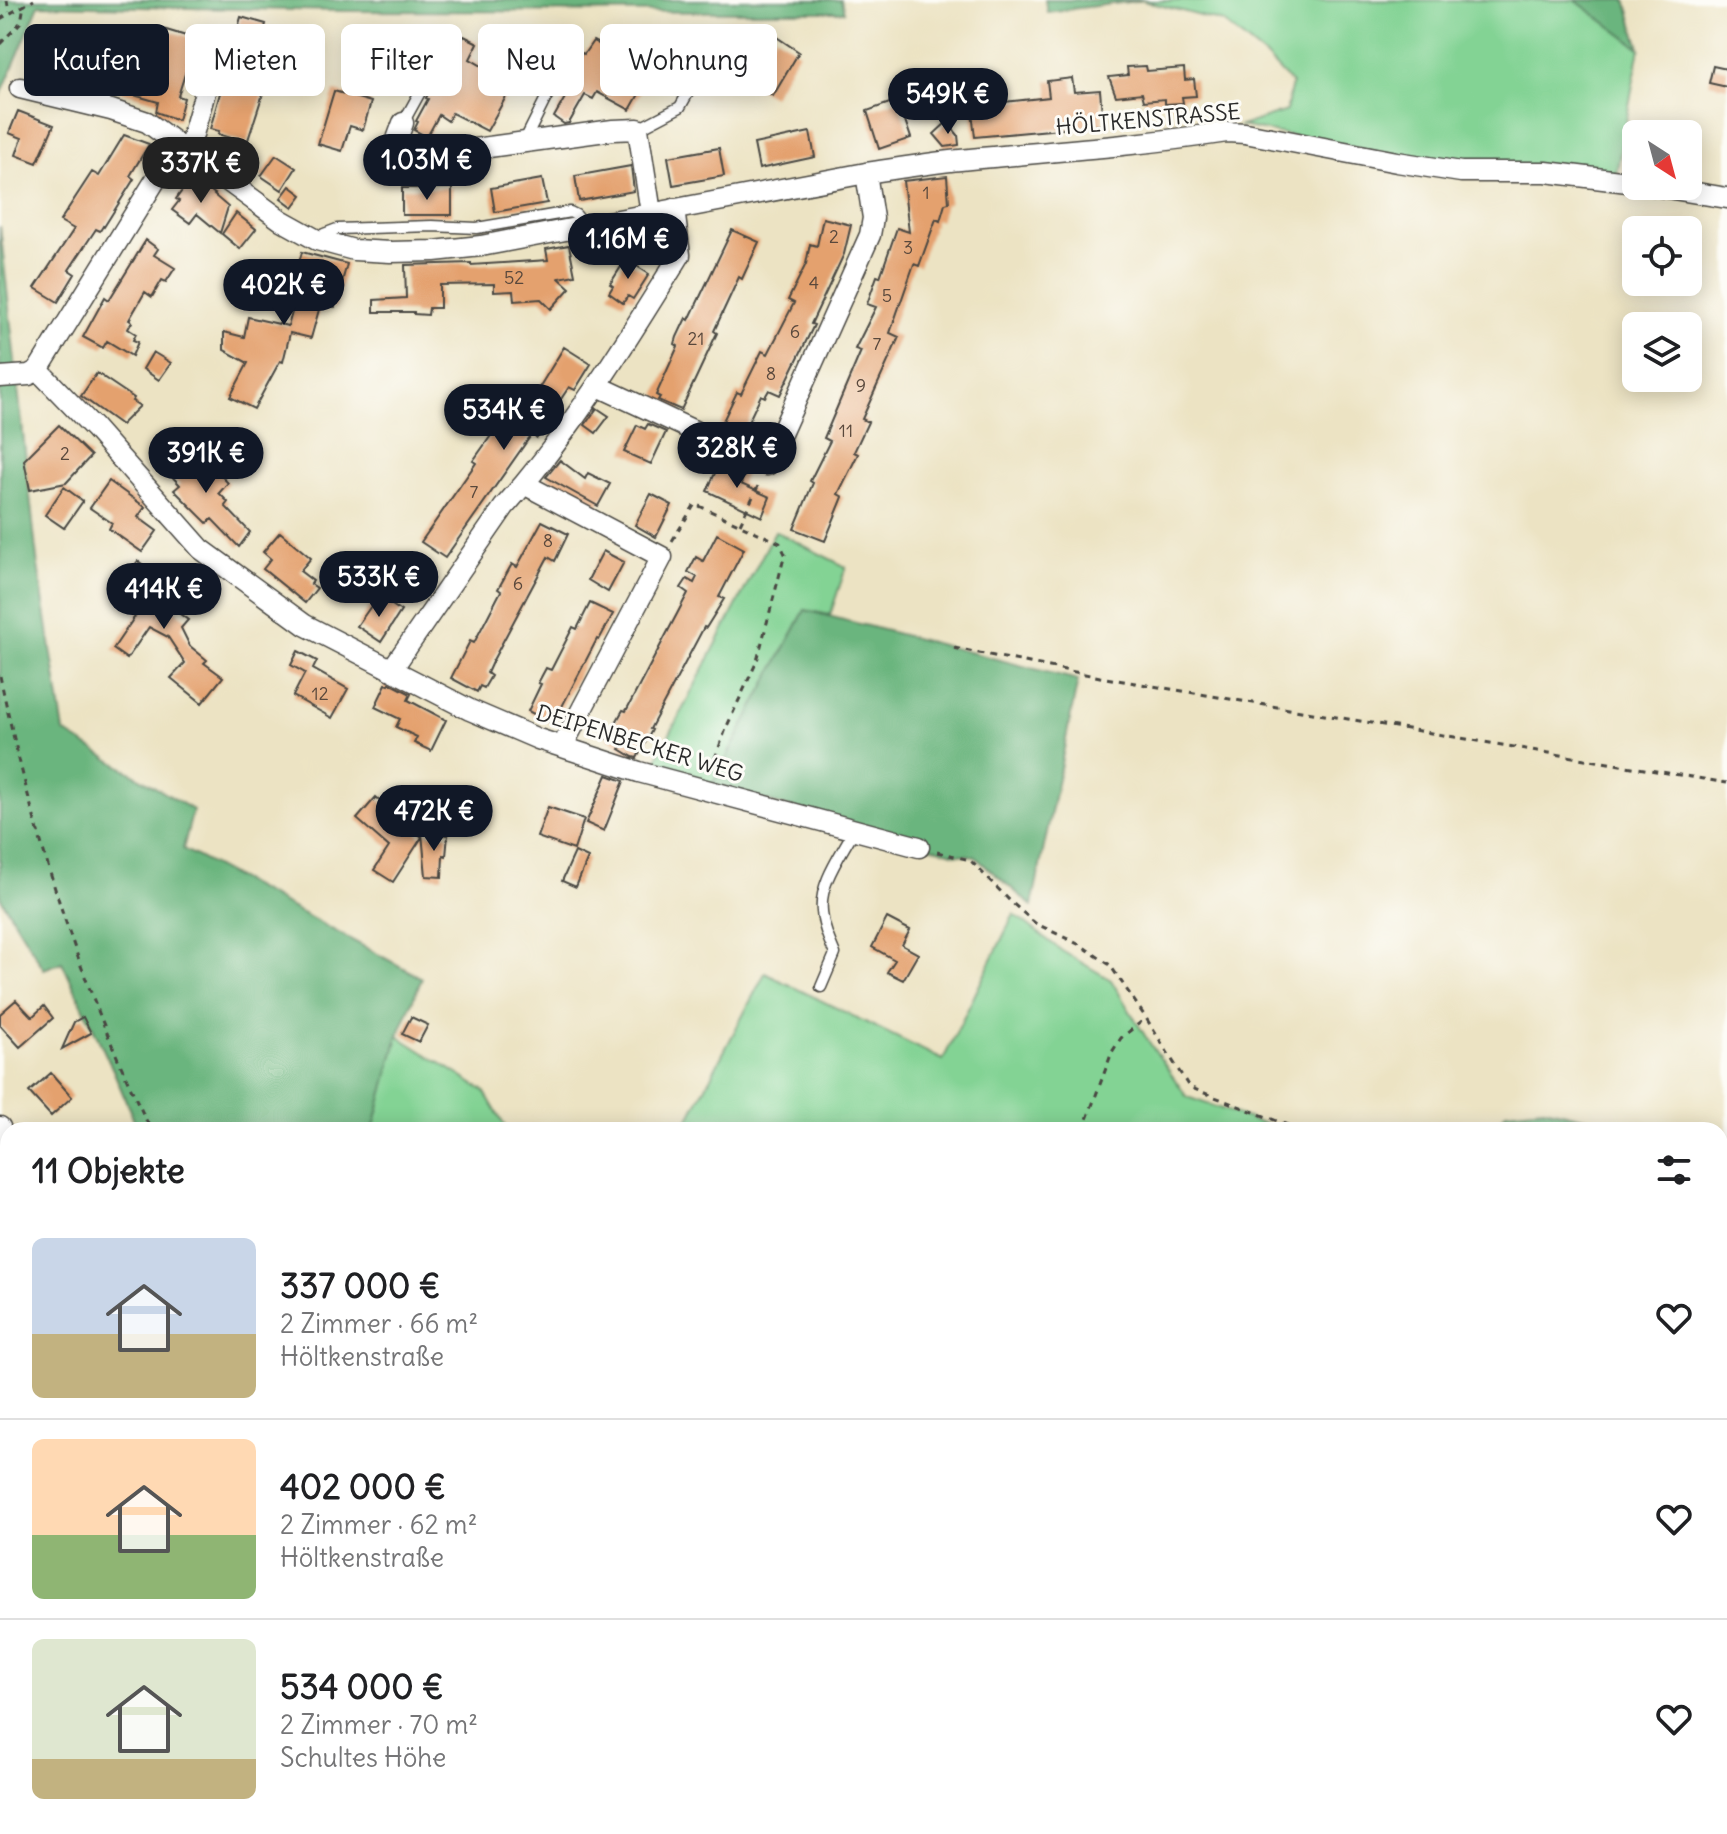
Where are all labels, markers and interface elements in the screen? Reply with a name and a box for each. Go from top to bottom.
chip: Kaufen [24,24,169,96]
chip: Mieten [185,24,325,96]
chip: Filter [341,24,462,96]
chip: Neu [478,24,584,96]
chip: Wohnung [600,24,777,96]
pin: 549K € [883,68,1013,136]
text: 549K € [906,77,990,110]
street label: HÖLTKENSTRASSE [1055,97,1241,141]
north arrow [1622,120,1702,200]
map controls [1622,120,1702,392]
pin: 1.03M € [353,134,501,202]
pin: 337K € [136,137,266,205]
text: 1.03M € [381,143,473,176]
text: 337K € [160,146,242,179]
house number: 1 [922,181,930,204]
pin: 1.16M € [554,213,702,281]
button: locate [1622,216,1702,296]
text: 1.16M € [586,222,670,255]
house number: 2 [829,225,839,248]
house number: 3 [903,236,913,259]
pin: 402K € [219,259,349,327]
house number: 52 [504,266,524,289]
text: 402K € [241,268,327,301]
house number: 4 [809,271,819,294]
house number: 5 [882,284,892,307]
button: layers [1622,312,1702,392]
house number: 6 [790,320,800,343]
house number: 21 [687,327,705,350]
house number: 7 [873,332,882,355]
house number: 8 [766,362,776,385]
house number: 9 [856,374,866,397]
pin: 534K € [439,384,569,452]
text: 534K € [462,393,546,426]
house number: 11 [839,419,853,442]
pin: 328K € [672,422,802,490]
pin: 391K € [141,427,271,495]
text: 328K € [696,431,778,464]
text: 391K € [166,436,246,469]
house number: 2 [60,442,70,465]
house number: 7 [470,480,479,503]
house number: 8 [543,529,553,552]
pin: 533K € [314,551,444,619]
text: 533K € [337,560,421,593]
pin: 414K € [99,563,229,631]
text: 414K € [124,572,204,605]
house number: 6 [513,572,523,595]
house number: 12 [311,682,329,705]
street label: DEIPENBECKER WEG [533,698,747,788]
pin: 472K € [369,785,499,853]
text: 472K € [394,794,474,827]
icon: filters [1652,1148,1696,1192]
text: 11 Objekte [32,1149,185,1192]
text: 337 000 € [280,1264,440,1307]
icon: home [96,1270,192,1366]
icon: heart [1652,1296,1696,1340]
text: 2 Zimmer · 66 m² [280,1307,478,1340]
text: Höltkenstraße [280,1340,444,1373]
text: 402 000 € [280,1465,446,1508]
icon: home [96,1471,192,1567]
icon: heart [1652,1497,1696,1541]
text: 2 Zimmer · 62 m² [280,1508,477,1541]
text: Höltkenstraße [280,1541,444,1574]
text: 534 000 € [280,1665,444,1708]
icon: home [96,1671,192,1767]
icon: heart [1652,1697,1696,1741]
text: 2 Zimmer · 70 m² [280,1708,478,1741]
text: Schultes Höhe [280,1741,446,1774]

